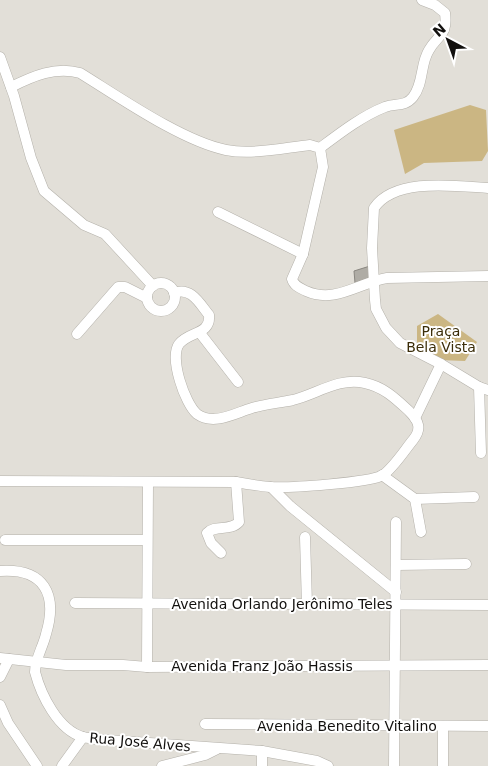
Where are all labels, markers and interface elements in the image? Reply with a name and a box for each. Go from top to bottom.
north arrow [423,15,473,65]
text: N [430,20,449,40]
park label: Praça Bela Vista [406,323,476,355]
street label: Avenida Orlando Jerônimo Teles [171,596,393,612]
street label: Avenida Franz João Hassis [171,658,353,674]
street label: Avenida Benedito Vitalino [257,718,437,734]
street label: Rua José Alves [89,730,191,754]

